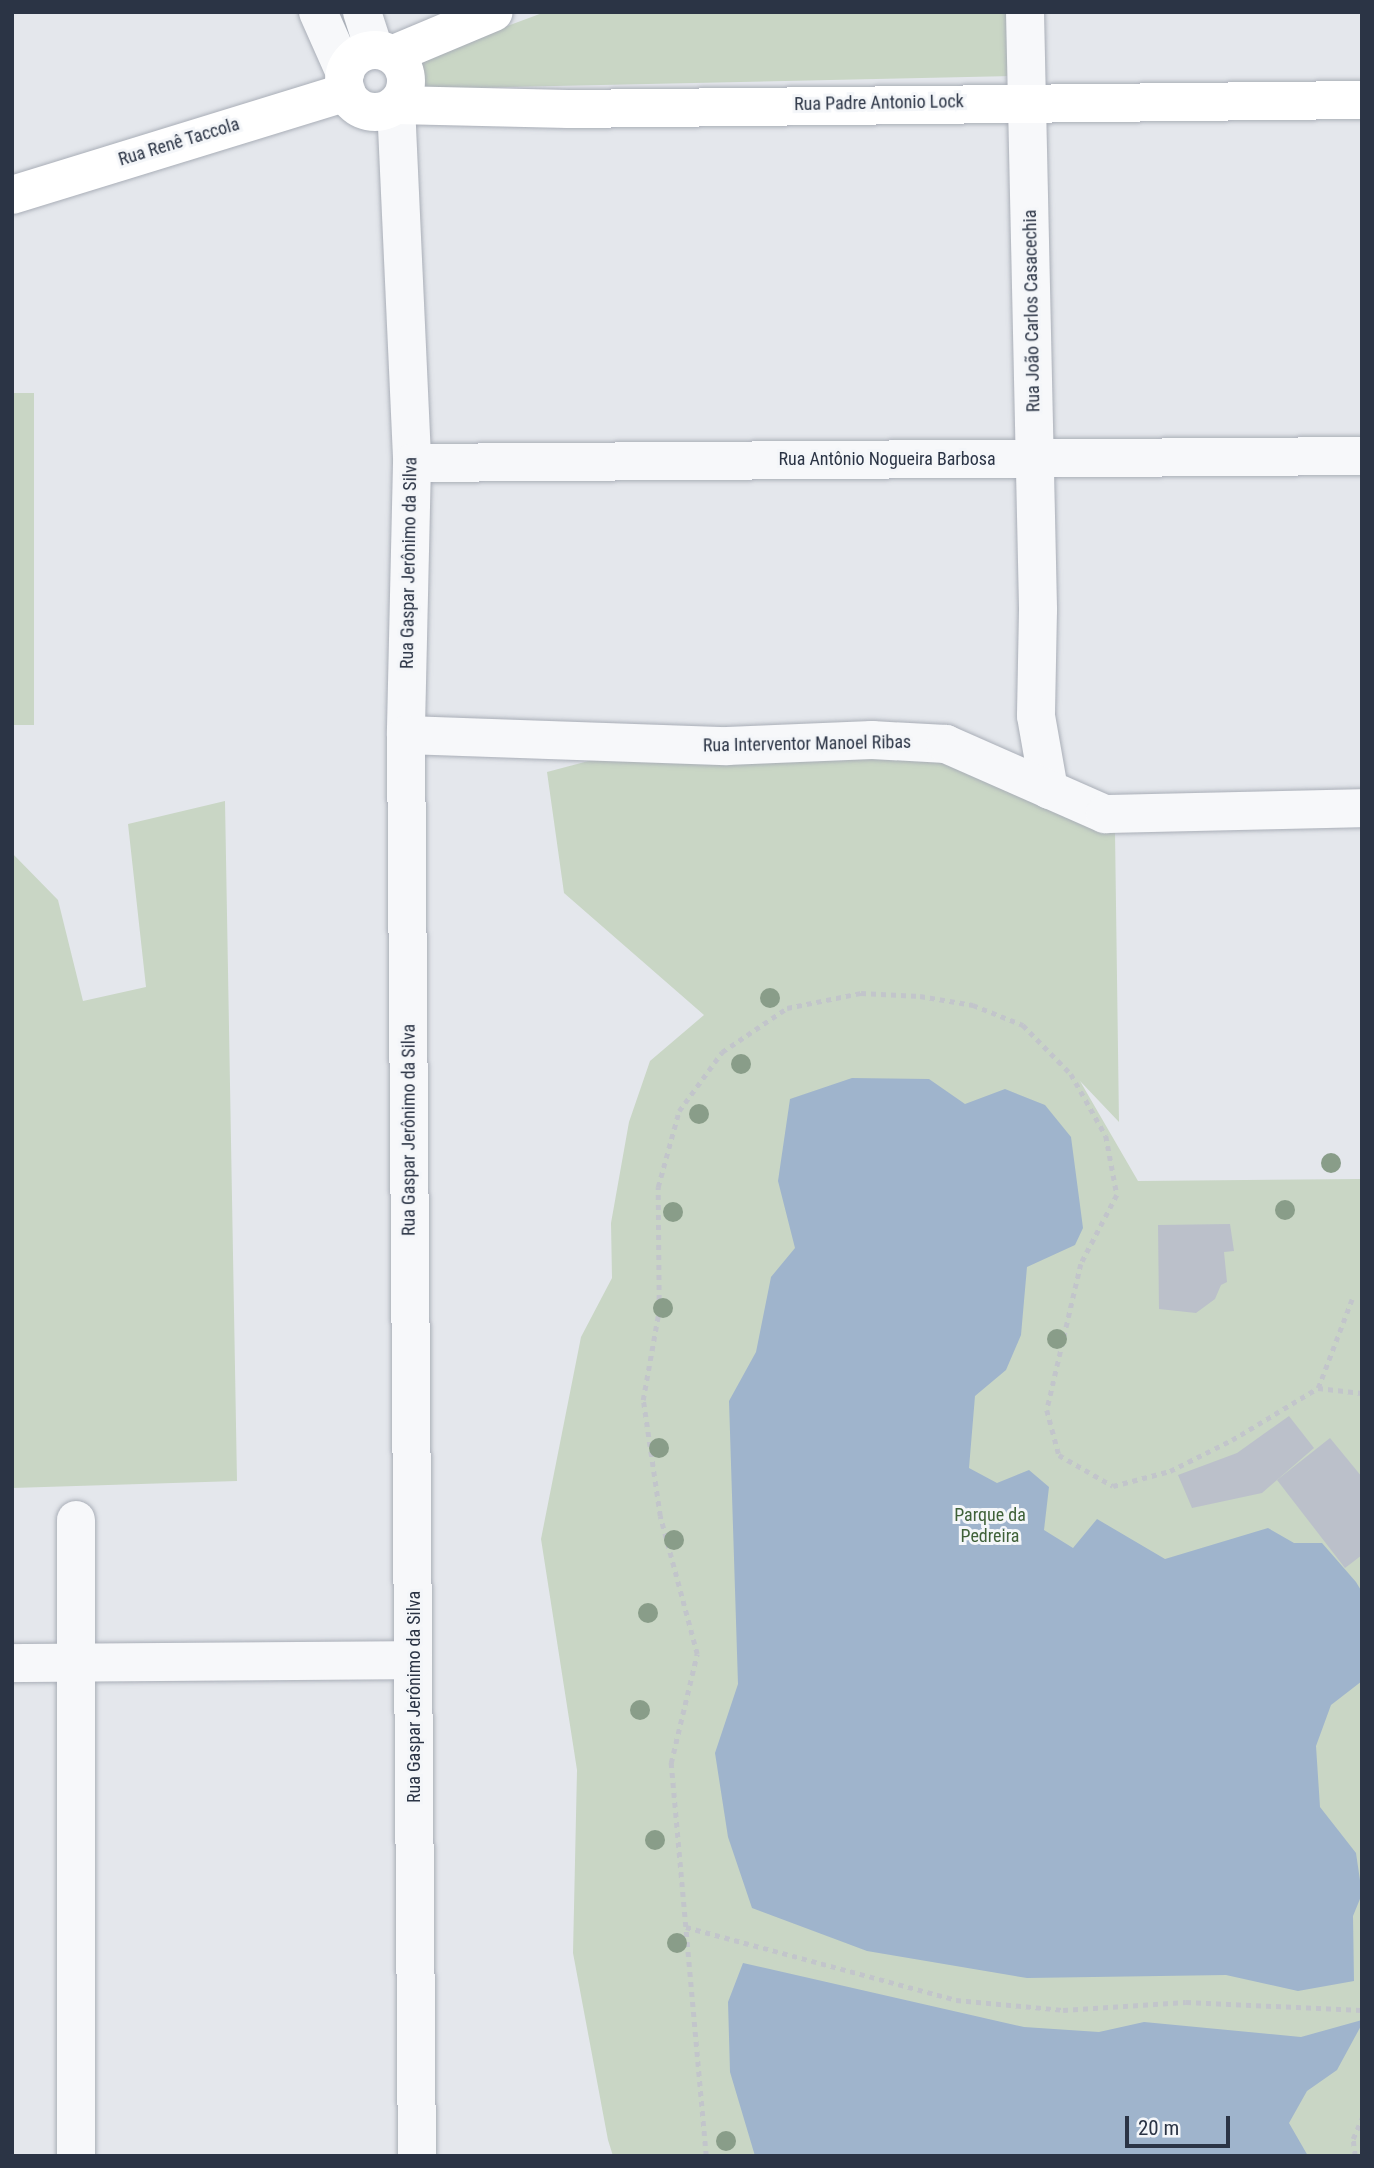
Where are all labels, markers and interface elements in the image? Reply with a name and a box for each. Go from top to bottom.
street label: Rua Padre Antonio Lock [794,91,964,115]
street label: Rua Renê Taccola [116,113,242,171]
street label: Rua João Carlos Casacechia [1019,210,1045,412]
street label: Rua Antônio Nogueira Barbosa [778,448,996,470]
street label: Rua Gaspar Jerônimo da Silva [396,457,422,669]
street label: Rua Interventor Manoel Ribas [703,731,911,757]
street label: Rua Gaspar Jerônimo da Silva [398,1024,420,1236]
park label: Parque da Pedreira [954,1505,1026,1548]
street label: Rua Gaspar Jerônimo da Silva [403,1591,425,1803]
scale bar [1129,2102,1234,2146]
text: 20 m [1138,2116,1179,2140]

